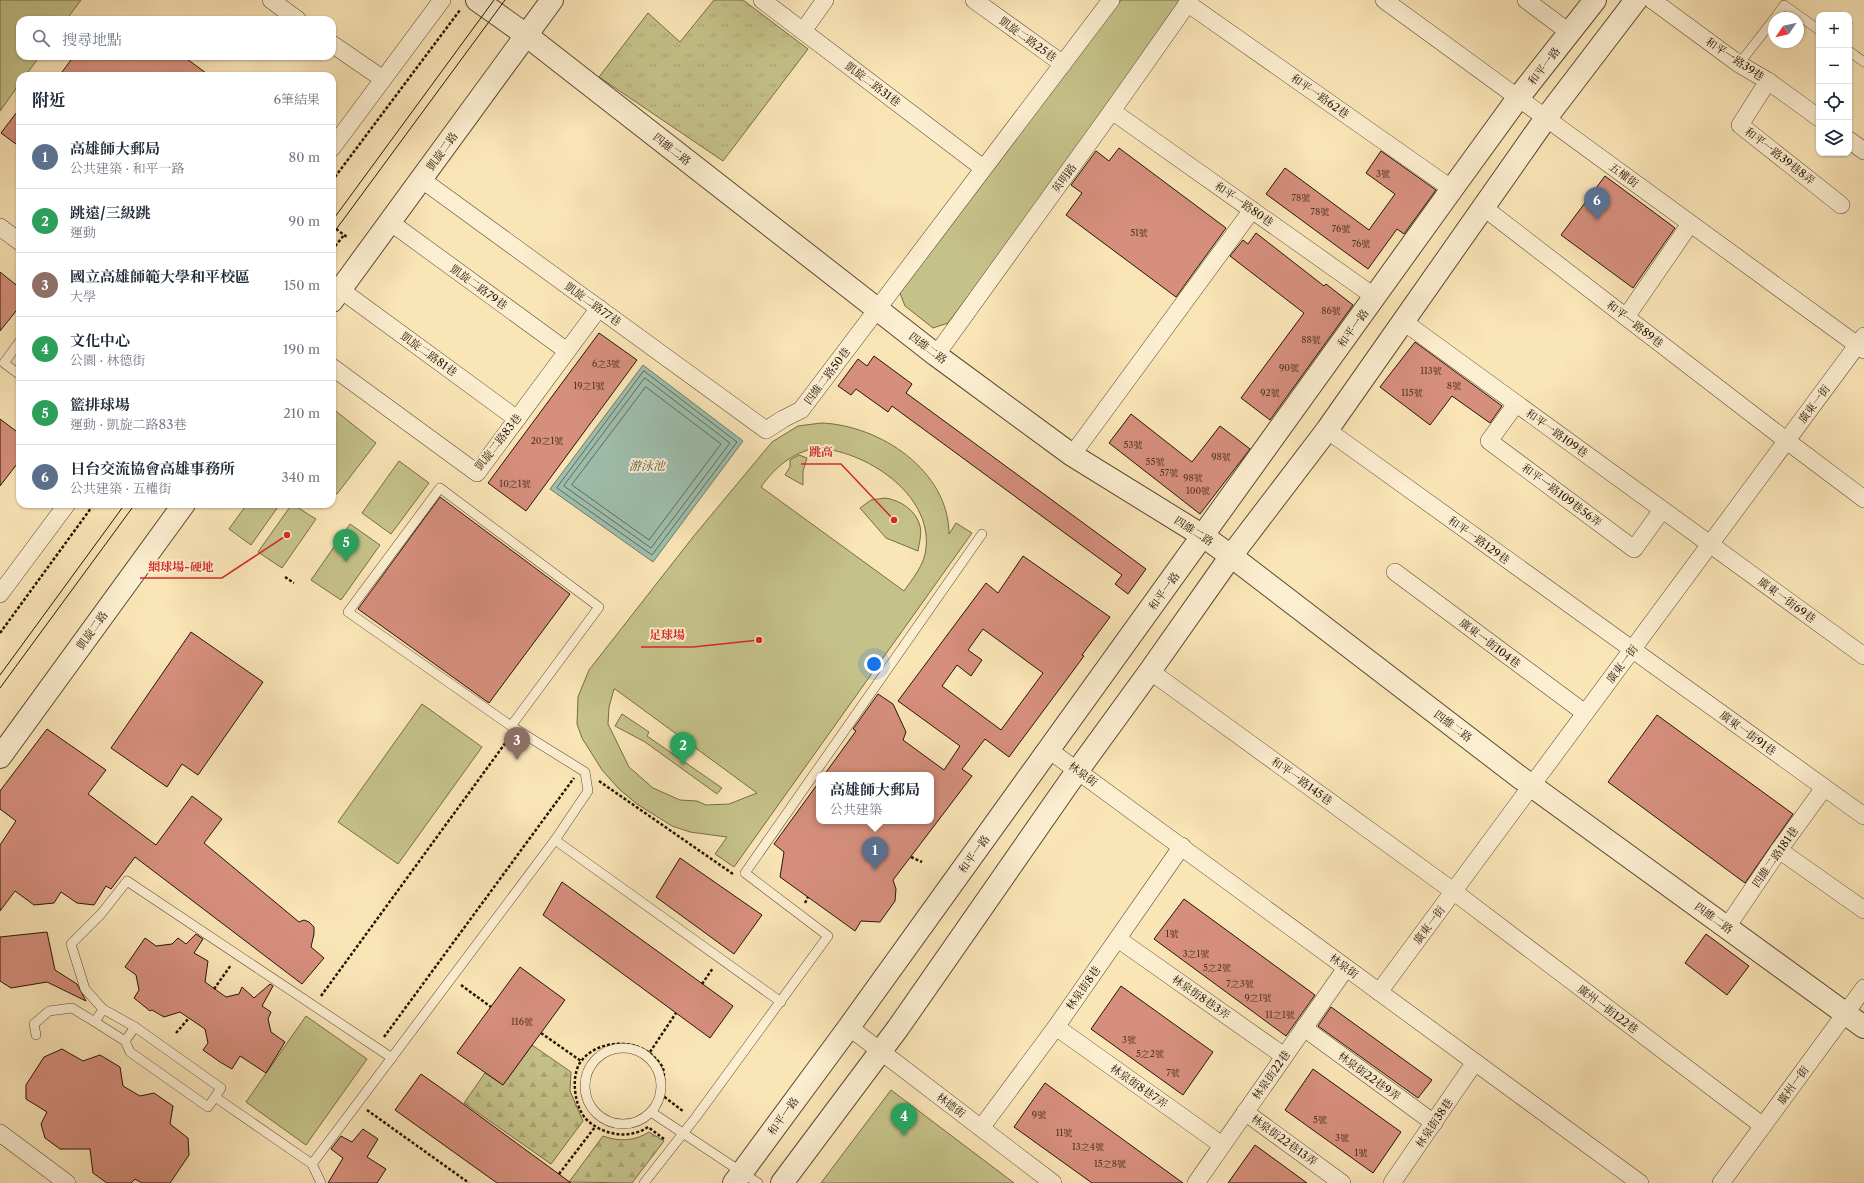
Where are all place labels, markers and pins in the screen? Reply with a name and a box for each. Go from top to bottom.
pin: 6 [1584,187,1610,220]
callout: 跳高 [801,440,841,464]
pin: 5 [333,529,359,562]
callout: 網球場-硬地 [140,554,222,578]
callout: 足球場 [641,623,693,647]
pin: 3 [504,727,530,760]
pin: 2 [670,732,696,765]
pin: 1 [862,837,888,870]
pin: 4 [891,1103,917,1136]

